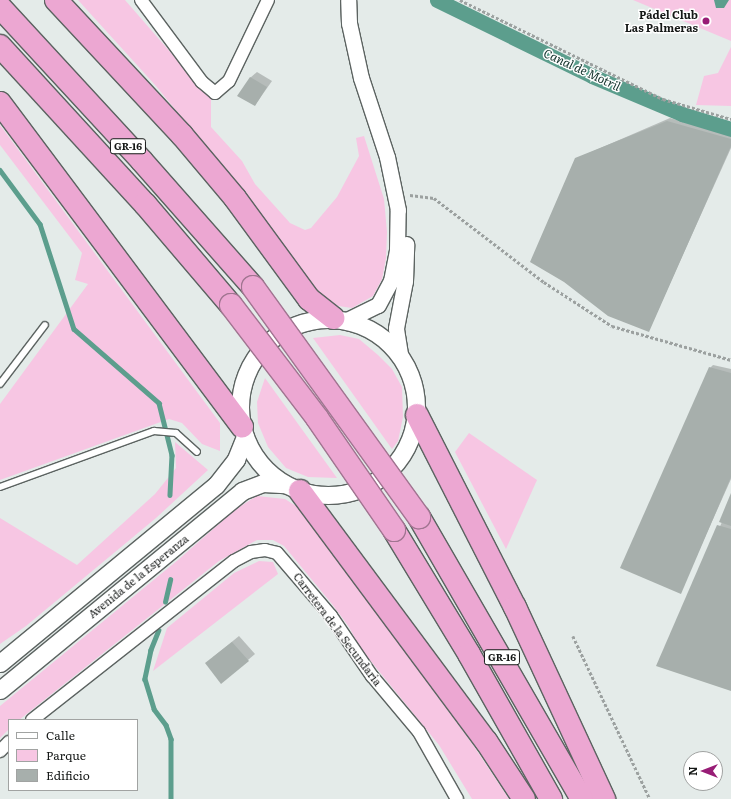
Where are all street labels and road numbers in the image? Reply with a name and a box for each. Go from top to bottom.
road number: GR-16 [109,138,147,154]
street label: Avenida de la Esperanza [85,532,191,620]
street label: Carretera de la Secundaria [291,570,385,688]
road number: GR-16 [483,649,521,665]

